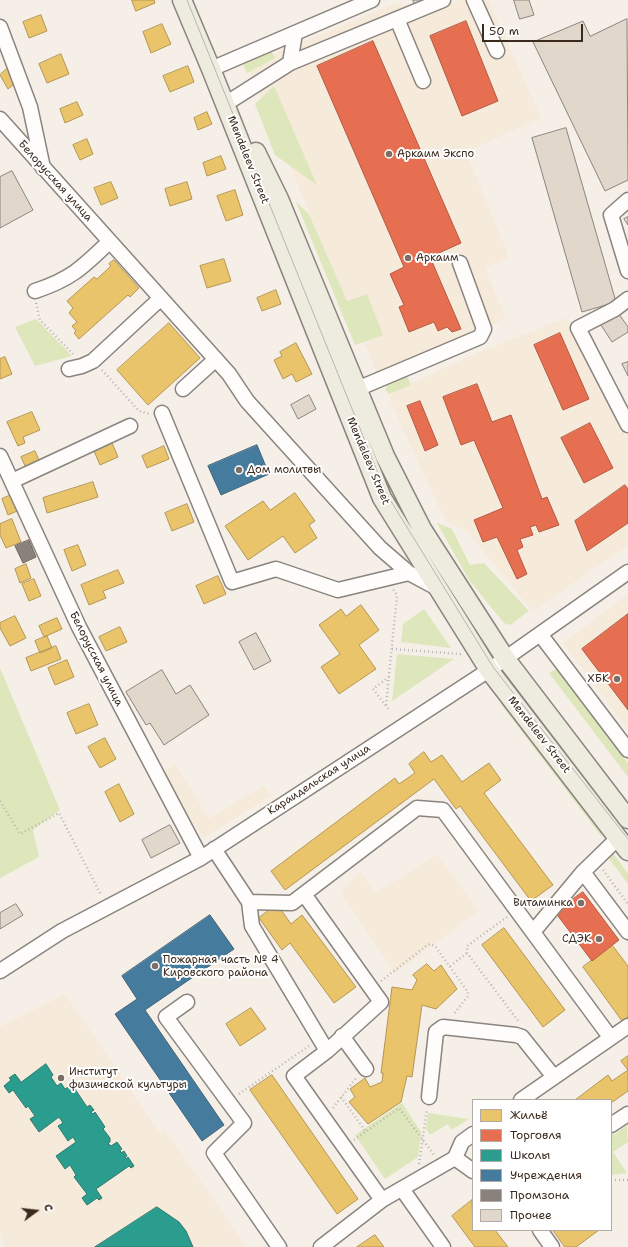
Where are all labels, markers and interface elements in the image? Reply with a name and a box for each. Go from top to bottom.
scale bar [484,16,585,42]
text: 50 m [489,23,519,39]
street label: Mendeleev Street [224,114,272,206]
street label: Белорусская улица [15,138,95,224]
place label: Аркаим Экспо [397,147,474,161]
marker: Аркаим Экспо [384,149,394,159]
place label: Аркаим [416,251,458,265]
marker: Аркаим [403,253,413,263]
street label: Mendeleev Street [344,415,392,507]
place label: Дом молитвы [247,463,321,477]
marker: Дом молитвы [234,465,244,475]
street label: Белорусская улица [66,609,126,709]
place label: ХБК [588,672,609,686]
marker: ХБК [612,674,622,684]
street label: Mendeleev Street [505,694,573,776]
street label: Караидельская улица [265,742,373,818]
place label: Витаминка [513,896,573,910]
marker: Витаминка [576,898,586,908]
place label: СДЭК [562,932,591,946]
marker: СДЭК [594,934,604,944]
place label: Пожарная часть № 4 Кировского района [163,953,279,979]
marker: Пожарная часть № 4 Кировского района [150,961,160,971]
place label: Институт физической культуры [69,1065,187,1091]
marker: Институт физической культуры [56,1073,66,1083]
legend [472,1099,612,1231]
text: Жильё [510,1107,548,1123]
text: Торговля [510,1127,562,1143]
text: Школы [510,1147,550,1163]
text: Учреждения [510,1167,582,1183]
text: Промзона [510,1187,569,1203]
north arrow [16,1191,56,1231]
text: С [40,1203,56,1213]
text: Прочее [510,1207,552,1223]

